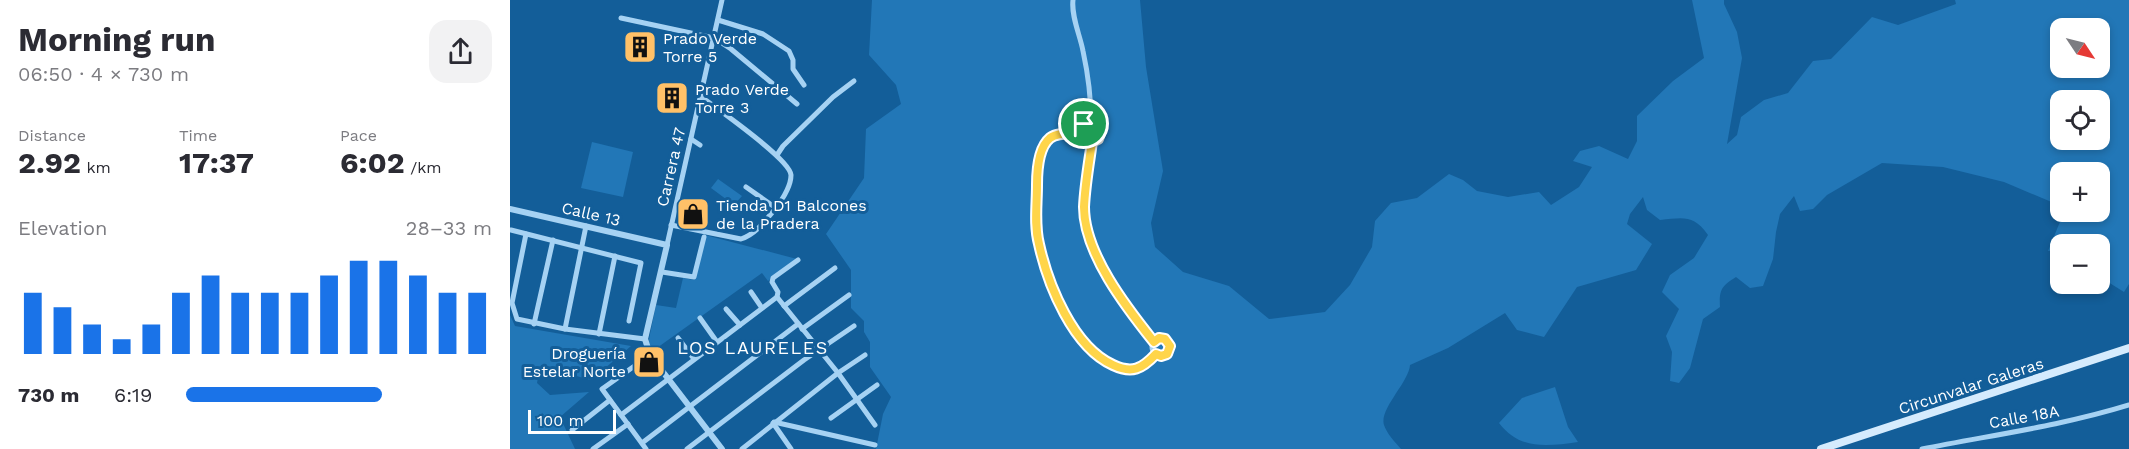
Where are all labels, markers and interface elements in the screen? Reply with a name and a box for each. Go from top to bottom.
north arrow [2050,18,2110,78]
map controls [2050,18,2110,294]
text: Morning run [18,20,215,59]
button: share [429,20,492,83]
building icon: Prado Verde Torre 5 [622,29,658,65]
place label: Prado Verde Torre 5 [663,29,757,66]
text: 06:50 · 4 × 730 m [18,62,189,86]
building icon: Prado Verde Torre 3 [654,80,690,116]
place label: Prado Verde Torre 3 [695,80,789,117]
button: locate [2050,90,2110,150]
pin [1058,98,1109,149]
icon: arrive [1067,107,1100,140]
text: Distance [18,126,86,145]
text: Time [179,126,217,145]
text: Pace [340,126,377,145]
street label: Carrera 47 [653,126,689,208]
text: 2.92 [18,145,81,180]
text: 17:37 [179,145,254,180]
text: 6:02 [340,145,405,180]
text: km [81,158,111,177]
text: /km [405,158,442,177]
button: + [2050,162,2110,222]
shop icon: Tienda D1 Balcones de la Pradera [675,196,711,232]
place label: Tienda D1 Balcones de la Pradera [716,196,867,233]
street label: Calle 13 [560,198,622,230]
text: Elevation [18,216,107,240]
text: 28–33 m [406,216,492,240]
button: − [2050,234,2110,294]
district label: LOS LAURELES [677,337,829,358]
place label: Droguería Estelar Norte [523,344,626,381]
shop icon: Droguería Estelar Norte [631,344,667,380]
street label: Circunvalar Galeras [1896,354,2046,418]
text: 730 m [18,383,79,407]
text: 6:19 [114,383,152,407]
street label: Calle 18A [1987,401,2061,433]
scale bar [528,407,616,434]
text: 100 m [537,411,584,430]

